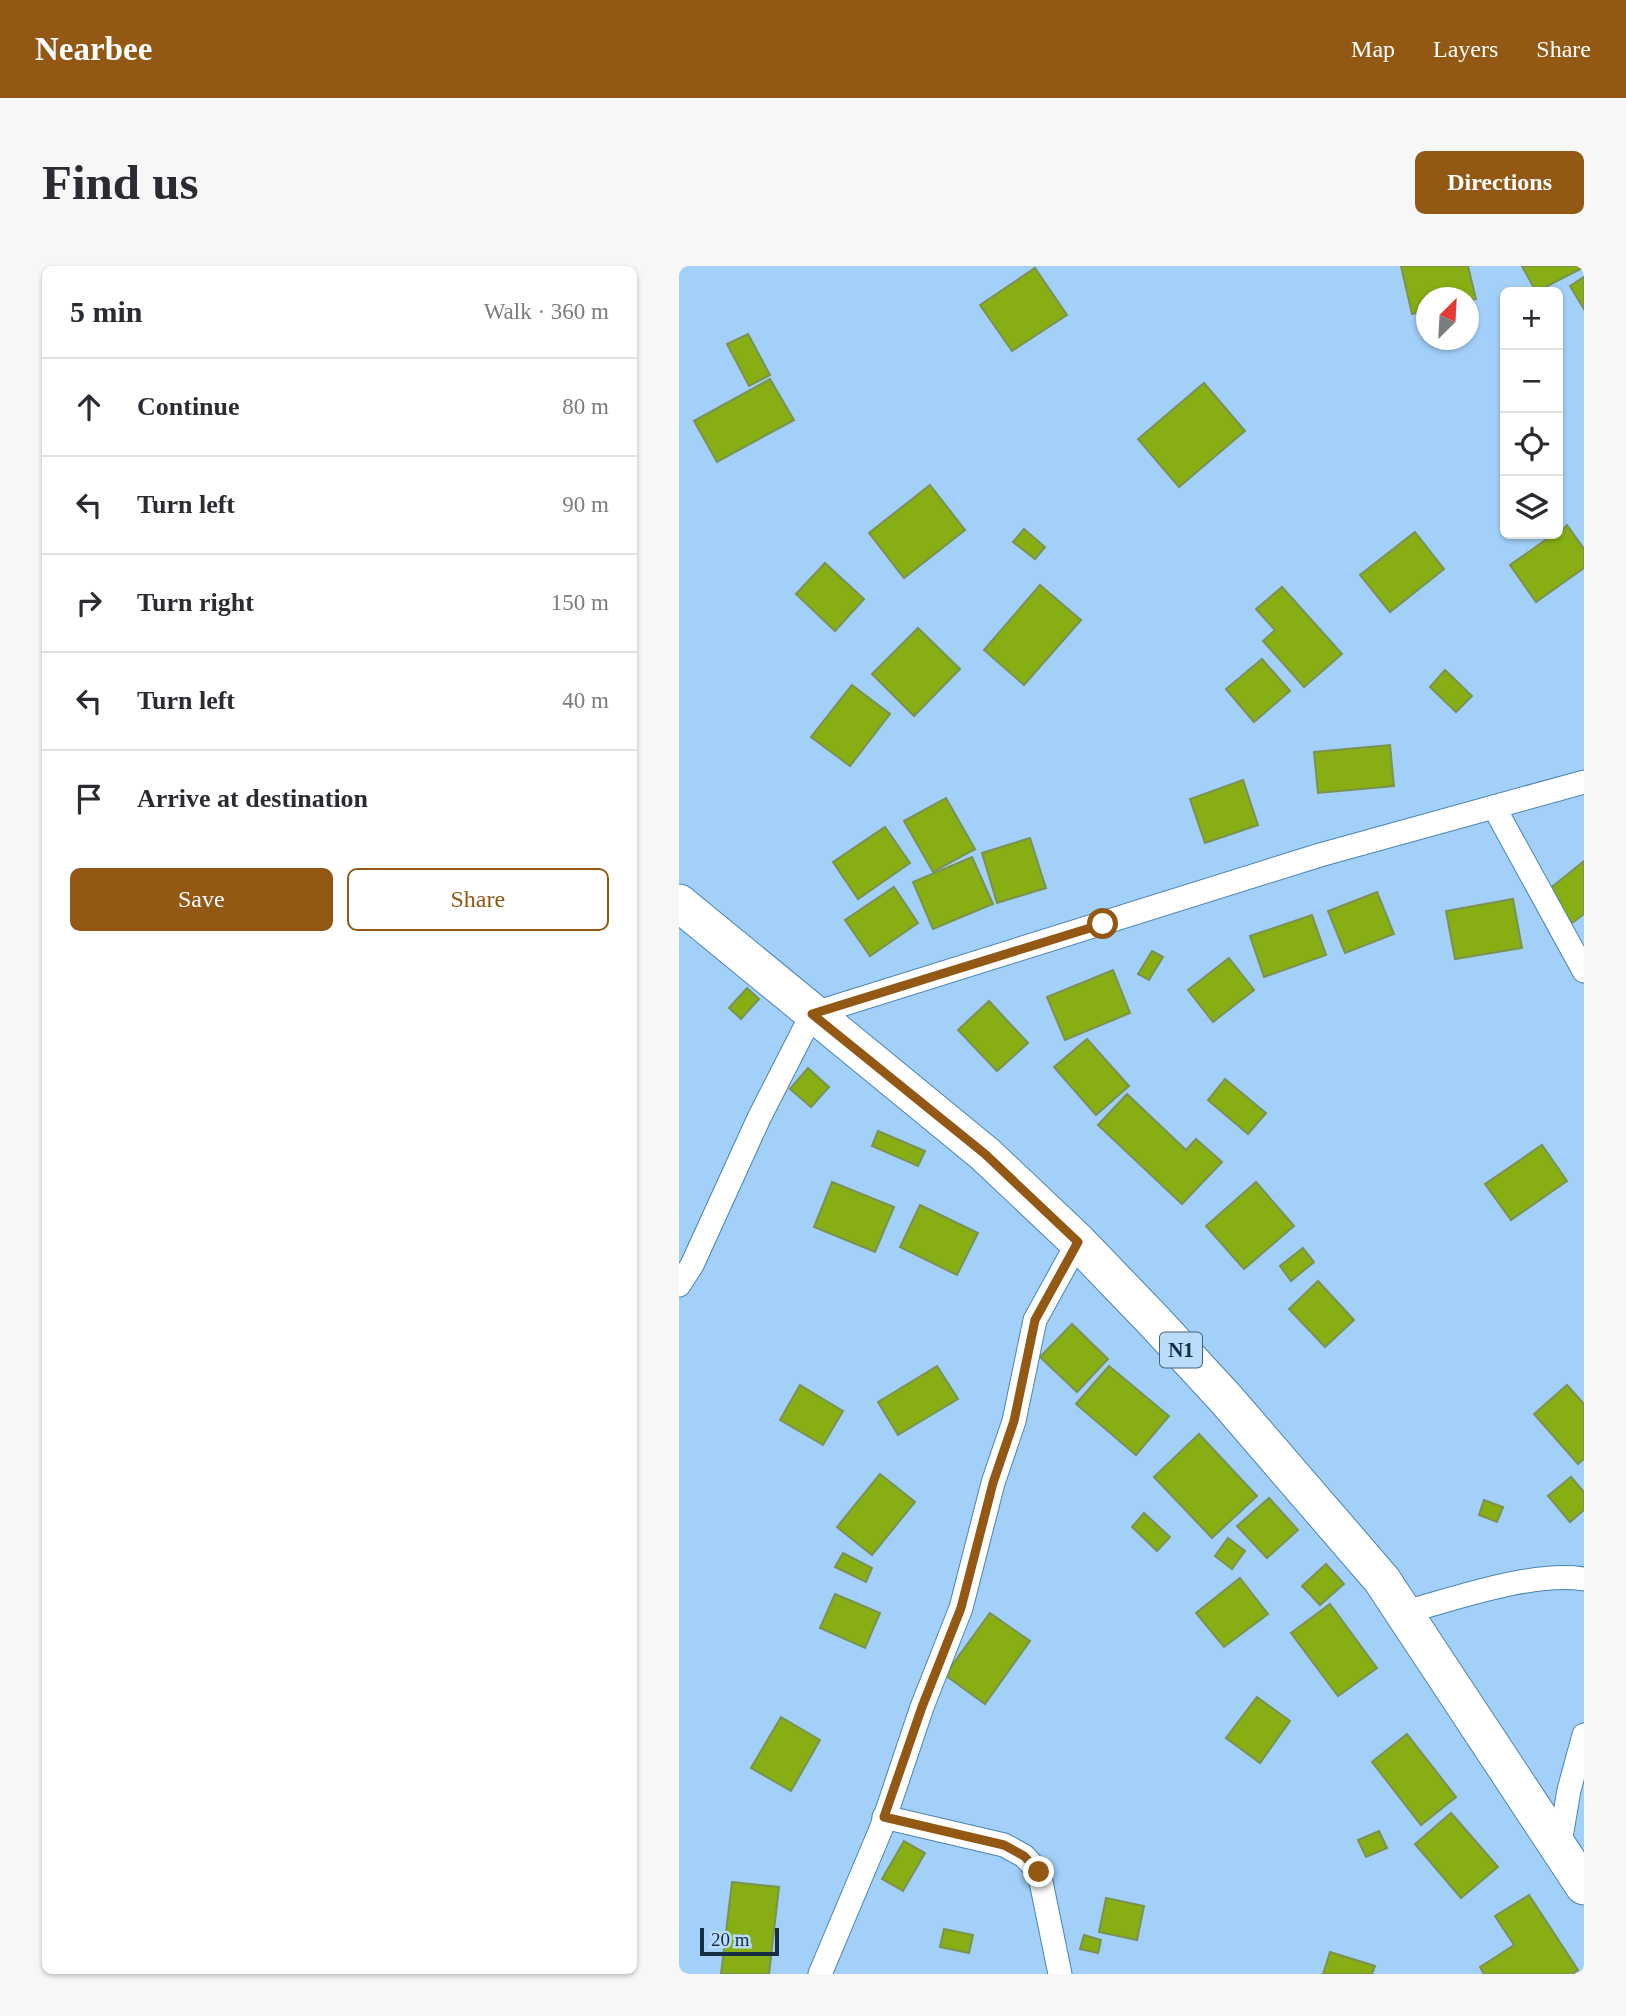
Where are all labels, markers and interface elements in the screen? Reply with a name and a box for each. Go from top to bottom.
text: Nearbee [35,31,152,67]
text: Map [1351,36,1395,62]
text: Layers [1433,36,1498,62]
text: Share [1536,36,1591,62]
button: Directions [1415,151,1584,214]
text: Find us [42,155,199,210]
north arrow [1416,287,1479,350]
map controls [1500,287,1563,539]
button: + [1500,287,1563,350]
text: 5 min [70,295,143,328]
text: Walk · 360 m [484,299,609,324]
button: − [1500,350,1563,413]
icon: ahead [70,388,108,426]
text: Continue [137,392,240,421]
text: 80 m [562,394,609,419]
button: locate [1500,413,1563,476]
button: layers [1500,476,1563,539]
icon: left [70,486,108,524]
text: Turn left [137,490,235,519]
text: 90 m [562,492,609,517]
icon: right [70,584,108,622]
text: Turn right [137,588,254,617]
text: 150 m [551,590,609,615]
icon: left [70,682,108,720]
text: Turn left [137,686,235,715]
text: 40 m [562,688,609,713]
icon: arrive [70,780,108,818]
text: Arrive at destination [137,784,368,813]
button: Save [70,868,333,931]
button: Share [347,868,609,931]
route start [1087,908,1118,939]
road number: N1 [1160,1332,1202,1368]
route end [1023,1856,1054,1887]
scale bar [700,1925,779,1957]
text: 20 m [711,1929,750,1950]

